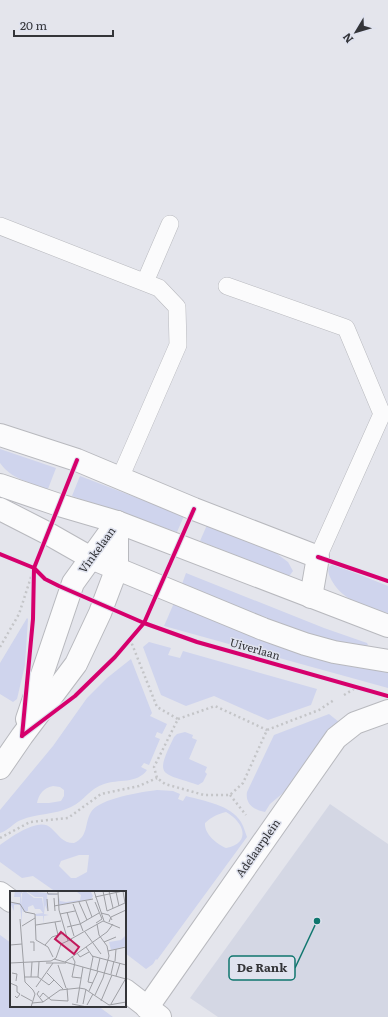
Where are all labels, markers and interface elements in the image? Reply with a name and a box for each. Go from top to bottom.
scale bar [14,12,113,38]
north arrow [336,12,376,52]
text: 20 m [20,16,47,34]
text: N [338,30,356,47]
street label: Vinkelaan [74,523,118,576]
street label: Uiverlaan [228,633,282,663]
street label: Adelaarplein [231,815,283,880]
inset map [10,891,126,1007]
callout: De Rank [229,956,295,980]
text: De Rank [237,958,288,976]

